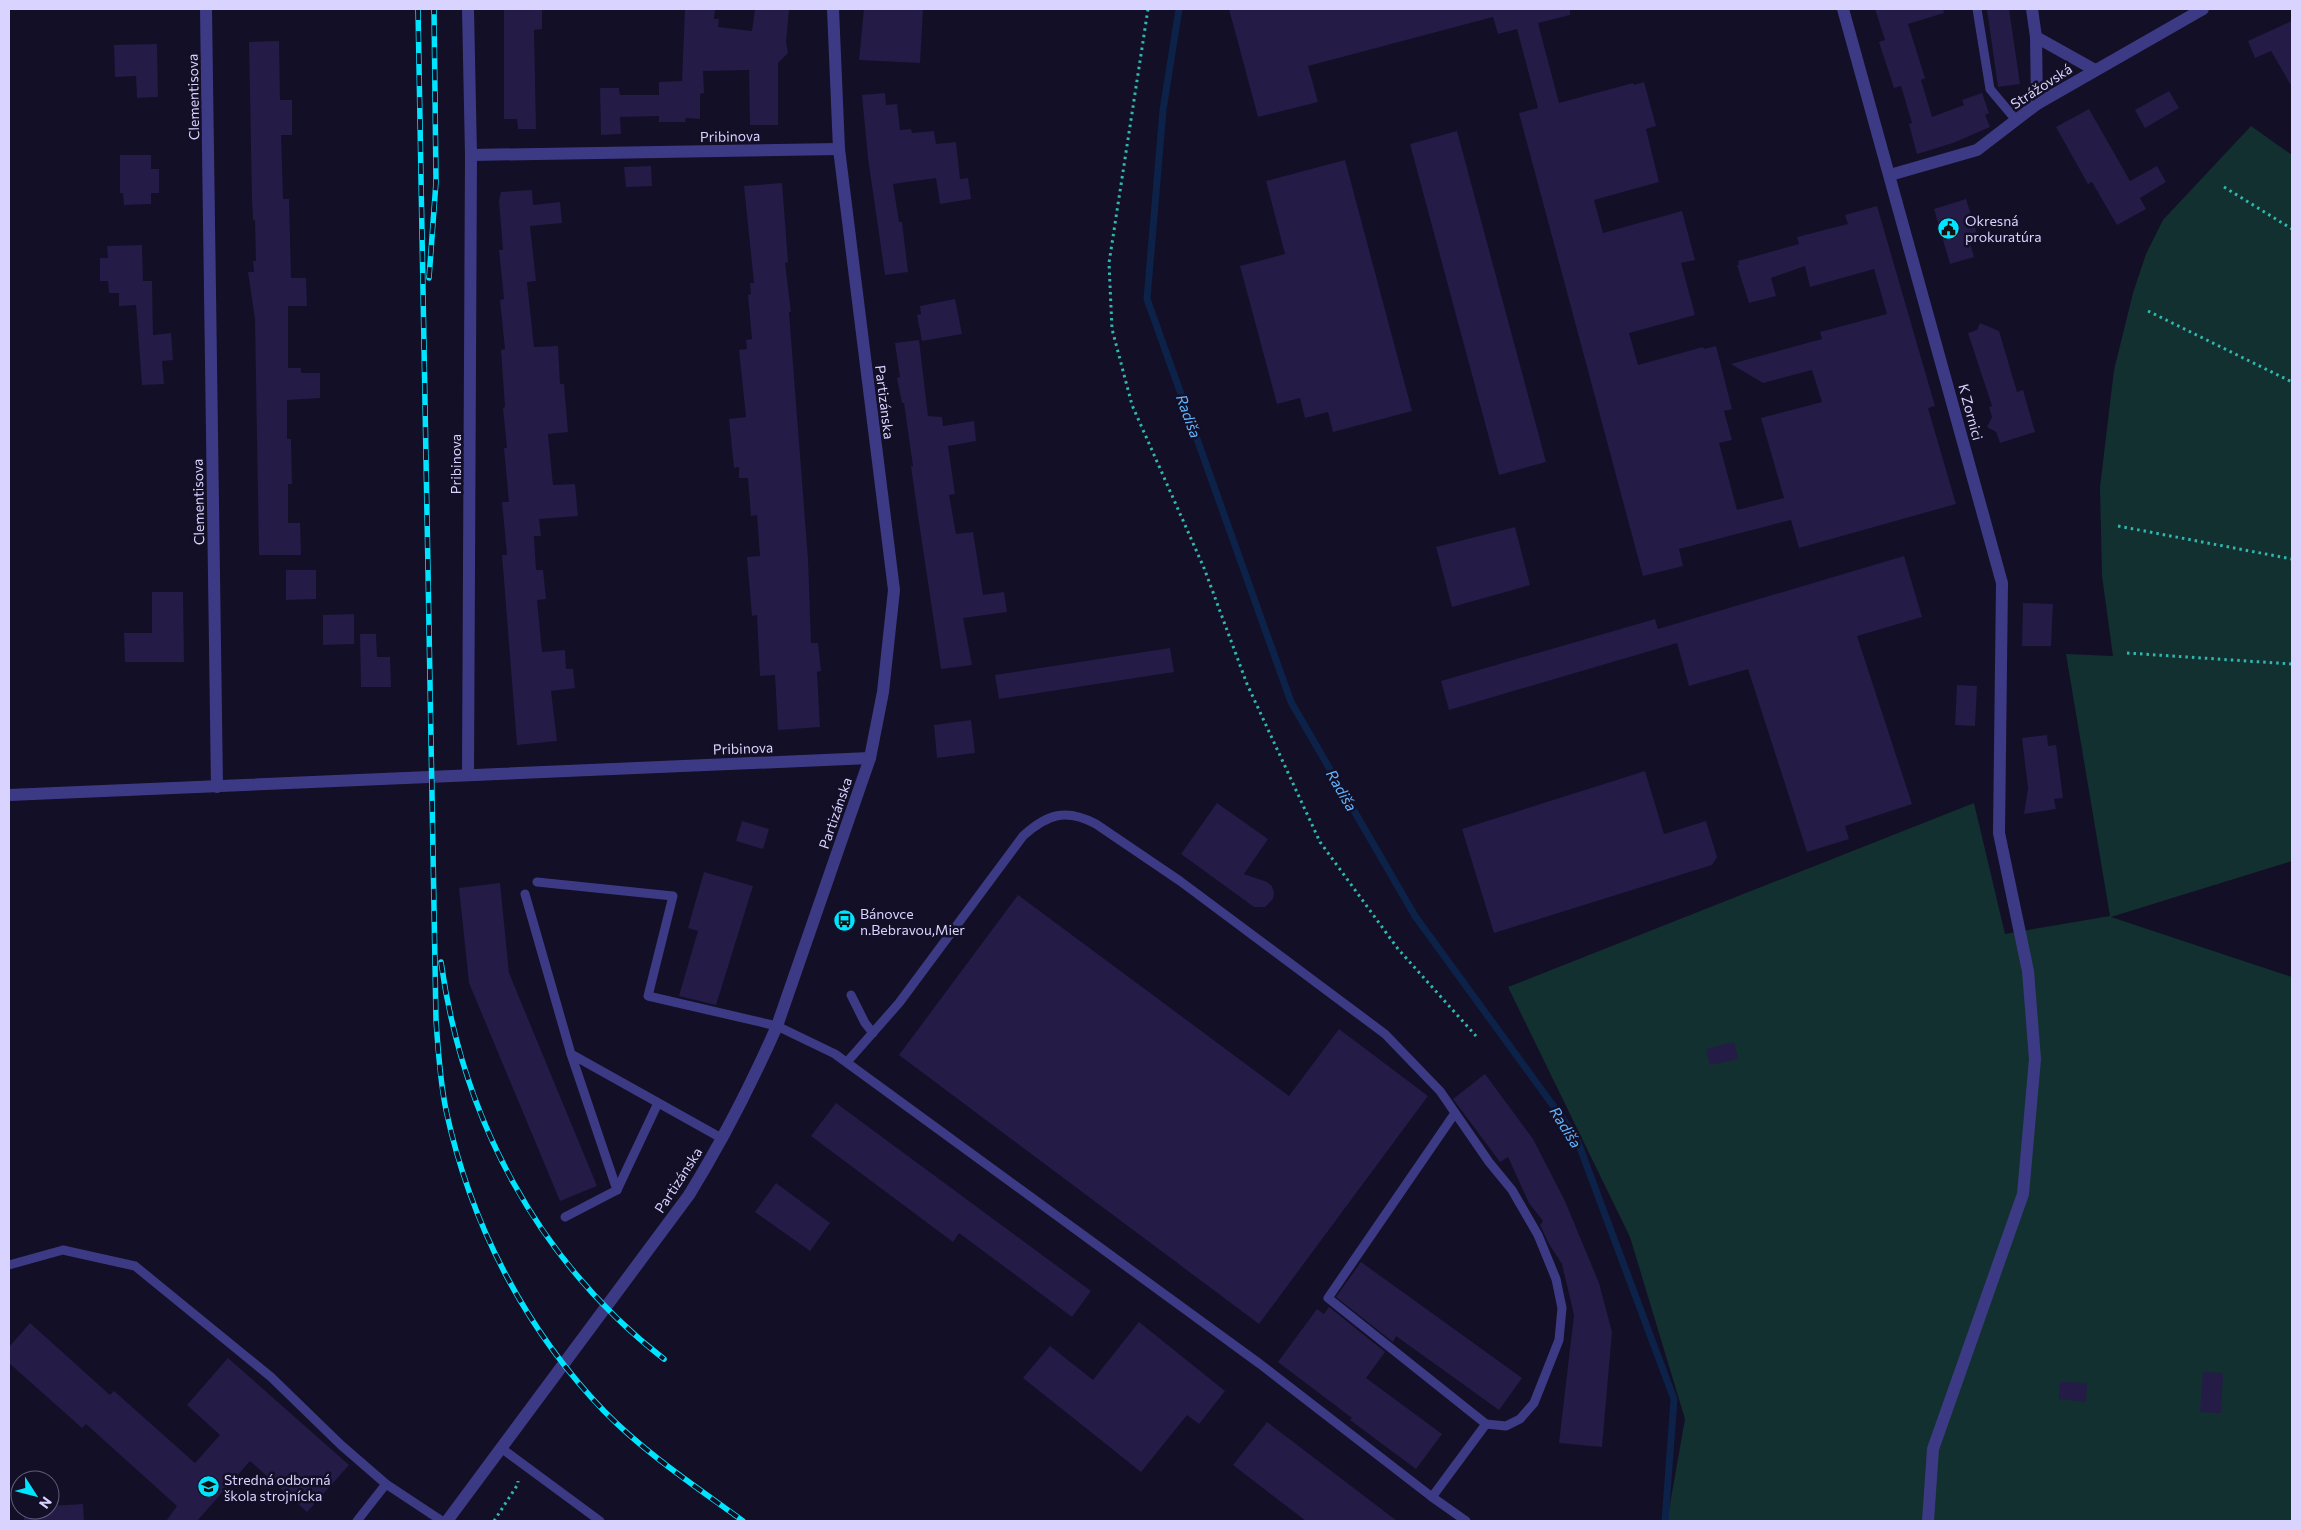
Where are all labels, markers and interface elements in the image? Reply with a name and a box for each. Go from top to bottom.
street label: Clementisova [184,54,202,140]
street label: Strážovská [2007,60,2075,112]
street label: Pribinova [700,127,760,145]
place label: Okresná prokuratúra [1965,212,2042,245]
public building icon: Okresná prokuratúra [1937,216,1961,240]
street label: Partizánska [872,364,898,440]
street label: K Zornici [1955,382,1987,442]
water label: Radiša [1173,392,1205,440]
street label: Pribinova [447,434,464,494]
street label: Clementisova [189,459,207,545]
street label: Pribinova [713,738,773,758]
water label: Radiša [1323,766,1361,814]
street label: Partizánska [815,775,855,851]
place label: Bánovce n.Bebravou,Mier [860,905,965,938]
bus stop icon: Bánovce n.Bebravou,Mier [832,909,856,933]
water label: Radiša [1546,1103,1586,1151]
street label: Partizánska [651,1144,705,1216]
north arrow [10,1470,60,1520]
place label: Stredná odborná škola strojnícka [224,1471,331,1504]
school or university icon: Stredná odborná škola strojnícka [196,1475,220,1499]
text: N [36,1494,56,1512]

